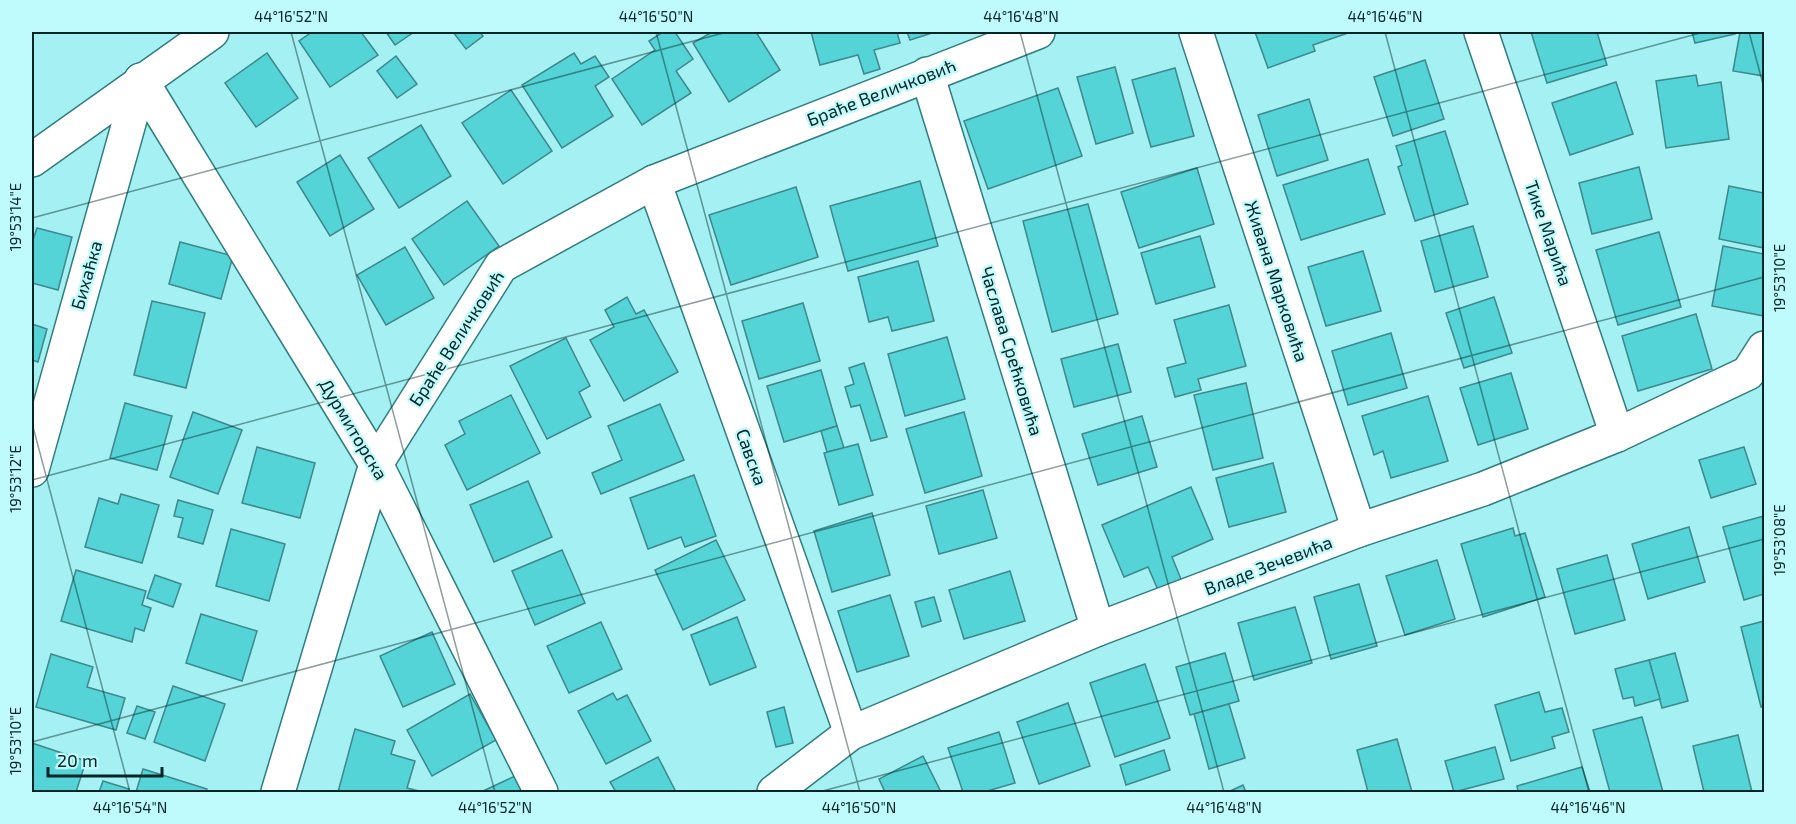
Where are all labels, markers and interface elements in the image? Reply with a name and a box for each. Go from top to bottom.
text: 44°16'52"N [254,7,328,25]
text: 44°16'50"N [619,7,693,25]
text: 44°16'48"N [983,7,1059,25]
text: 44°16'46"N [1348,7,1422,25]
street label: Браће Величковић [804,54,958,130]
street label: Тике Марића [1521,177,1577,289]
text: 19°53'14"E [6,183,24,251]
street label: Живана Марковића [1241,198,1313,364]
street label: Бихаћка [66,238,106,312]
text: 19°53'10"E [1770,244,1788,312]
street label: Часлава Срећковића [976,264,1048,438]
street label: Браће Величковић [404,266,508,410]
street label: Дурмиторска [315,374,393,484]
street label: Савска [732,426,772,488]
text: 19°53'12"E [6,445,24,513]
text: 19°53'08"E [1770,504,1788,576]
street label: Владе Зечевића [1201,530,1335,600]
text: 19°53'10"E [6,707,24,775]
scale bar [48,740,162,778]
text: 20 m [57,749,98,771]
text: 44°16'54"N [93,798,167,816]
text: 44°16'52"N [458,798,532,816]
text: 44°16'50"N [822,798,896,816]
text: 44°16'48"N [1186,798,1262,816]
text: 44°16'46"N [1551,798,1625,816]

